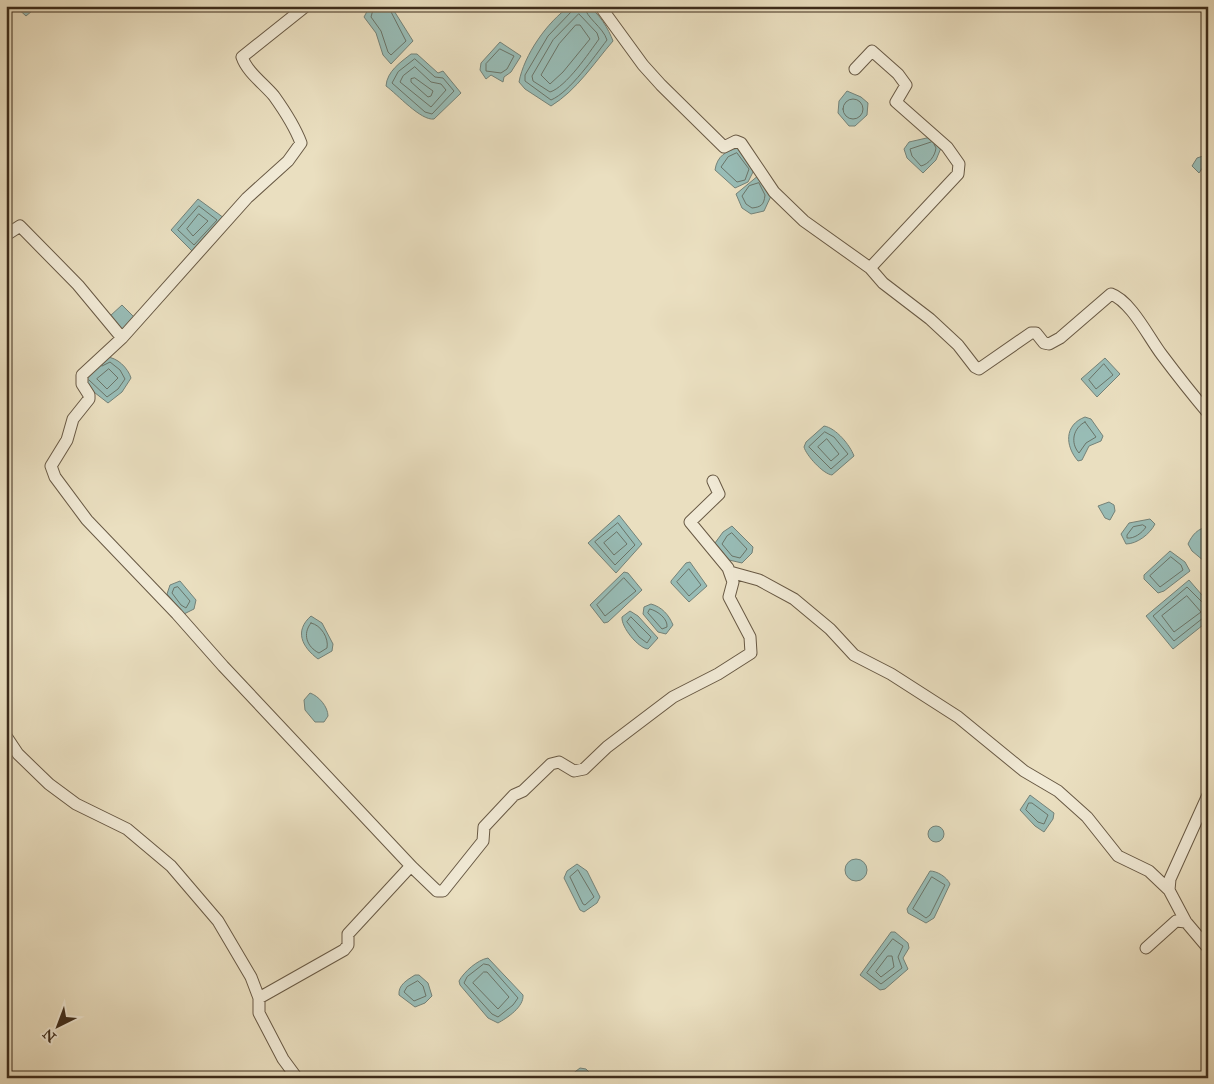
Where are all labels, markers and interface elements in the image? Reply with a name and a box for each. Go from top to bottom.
north arrow [32,1002,82,1052]
text: N [39,1025,60,1046]

